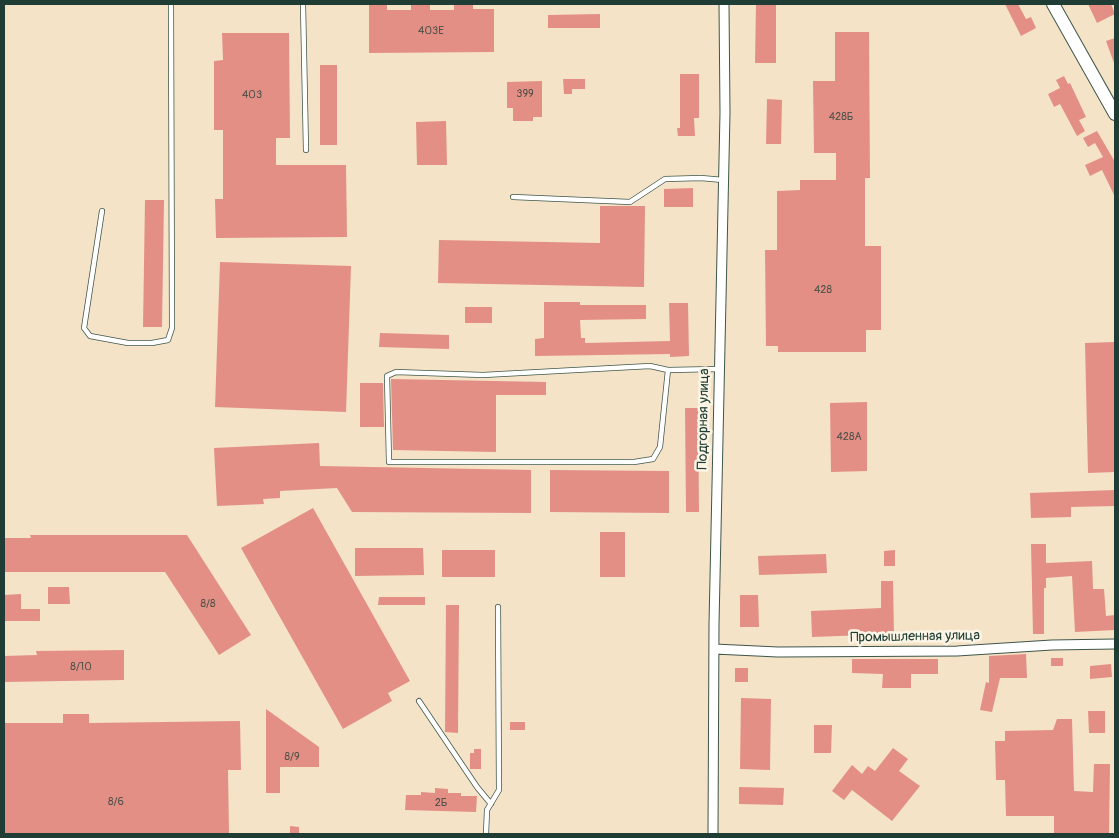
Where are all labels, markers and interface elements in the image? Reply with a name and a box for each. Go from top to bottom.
house number: 403Е [418,24,444,38]
house number: 399 [516,87,534,101]
house number: 403 [242,88,262,102]
house number: 428Б [829,110,853,124]
house number: 428 [814,283,832,297]
street label: Подгорная улица [695,368,713,470]
house number: 428А [836,430,862,444]
house number: 8/8 [200,597,216,611]
street label: Промышленная улица [850,627,980,647]
house number: 8/10 [70,660,92,674]
house number: 8/9 [284,750,300,764]
house number: 8/6 [108,795,124,809]
house number: 2Б [435,796,447,810]

